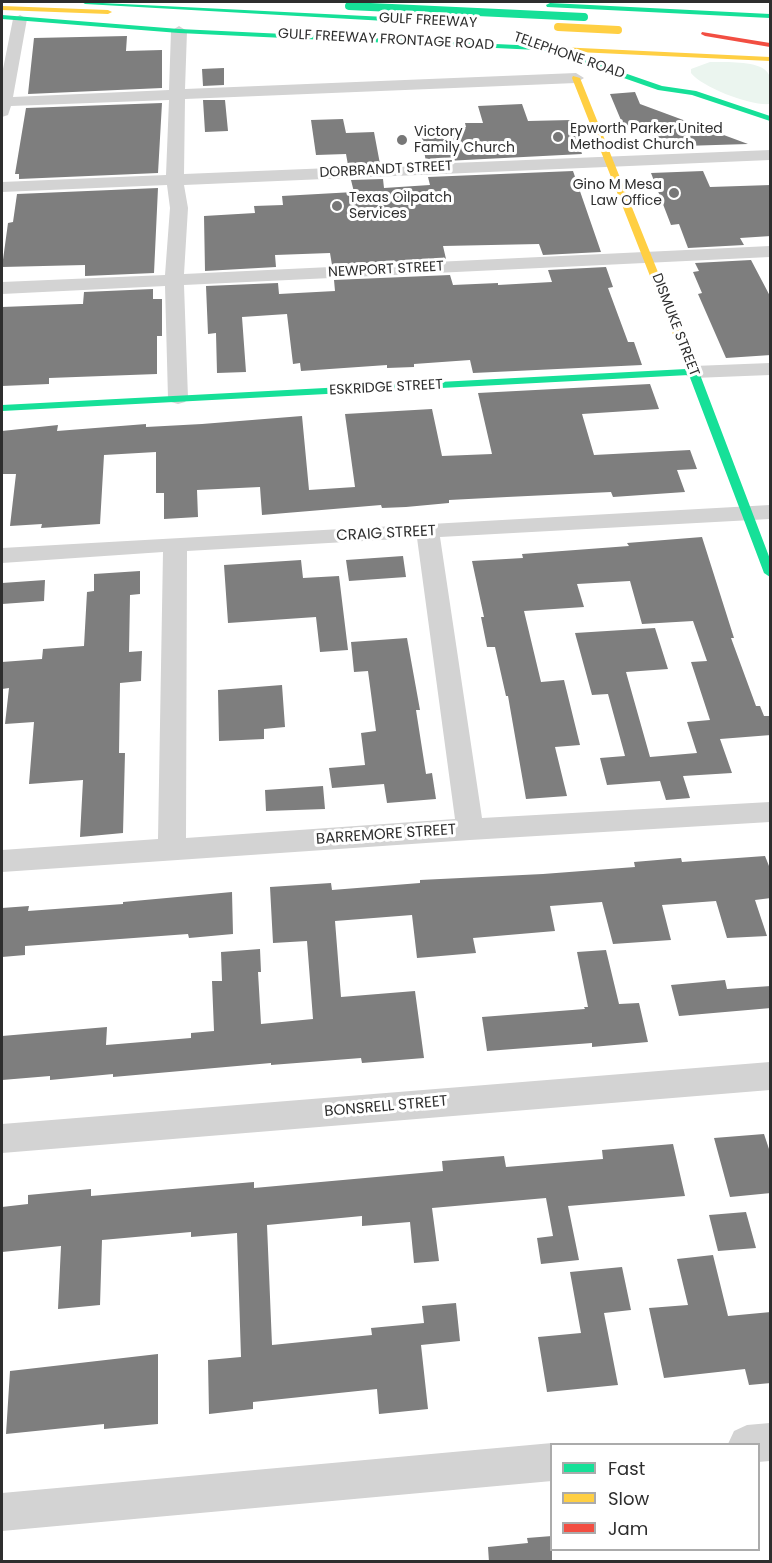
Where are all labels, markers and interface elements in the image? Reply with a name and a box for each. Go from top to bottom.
street label: GULF FREEWAY [378,10,478,32]
street label: GULF FREEWAY FRONTAGE ROAD [278,26,494,54]
street label: TELEPHONE ROAD [511,29,627,83]
place label: Epworth Parker United Methodist Church [570,121,723,154]
place label: Victory Family Church [414,124,515,156]
marker: Epworth Parker United Methodist Church [551,130,565,144]
marker: Victory Family Church [395,133,409,147]
street label: DORBRANDT STREET [319,158,453,182]
place label: Gino M Mesa Law Office [573,177,662,210]
marker: Gino M Mesa Law Office [667,186,681,200]
place label: Texas Oilpatch Services [349,190,452,222]
marker: Texas Oilpatch Services [330,199,344,213]
street label: NEWPORT STREET [328,259,444,281]
street label: DISMUKE STREET [648,271,702,379]
street label: ESKRIDGE STREET [329,377,443,399]
street label: CRAIG STREET [336,522,436,546]
street label: BARREMORE STREET [315,821,457,849]
street label: BONSRELL STREET [324,1093,448,1121]
legend [550,1443,760,1551]
text: Fast [608,1456,645,1481]
text: Slow [608,1486,649,1511]
text: Jam [608,1516,648,1541]

